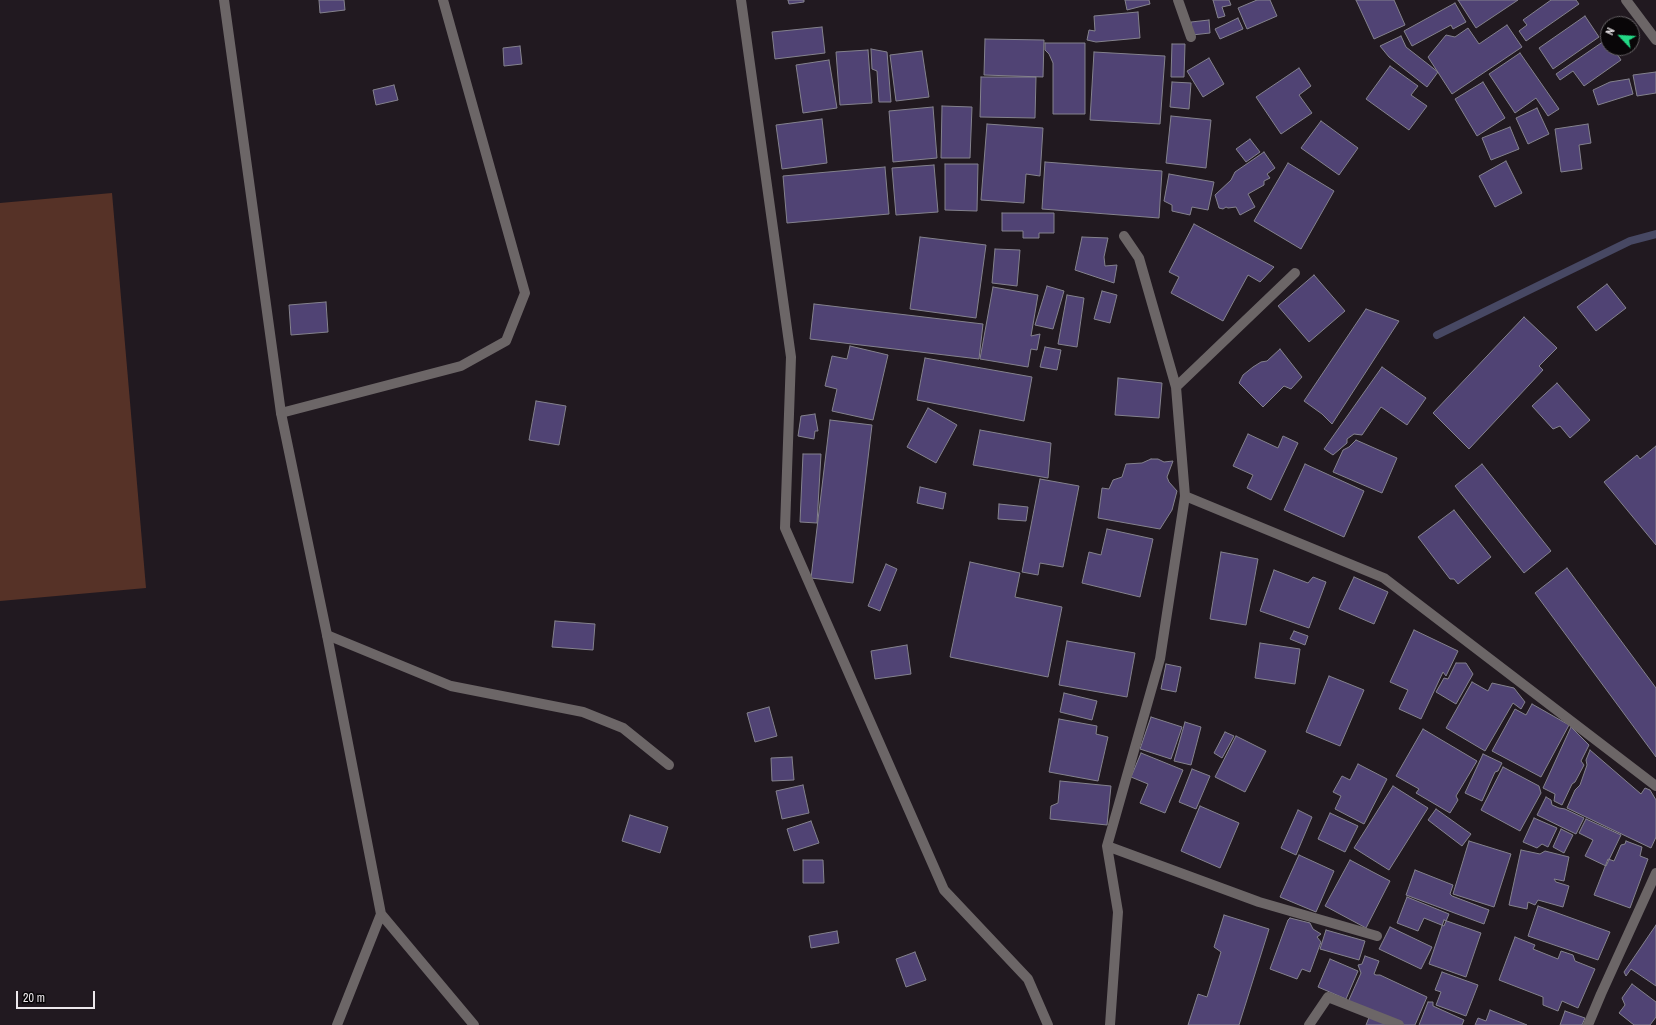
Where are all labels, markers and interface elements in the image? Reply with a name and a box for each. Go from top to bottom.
north arrow [1600,16,1640,56]
text: N [1602,25,1618,37]
scale bar [18,983,97,1009]
text: 20 m [23,990,45,1006]

